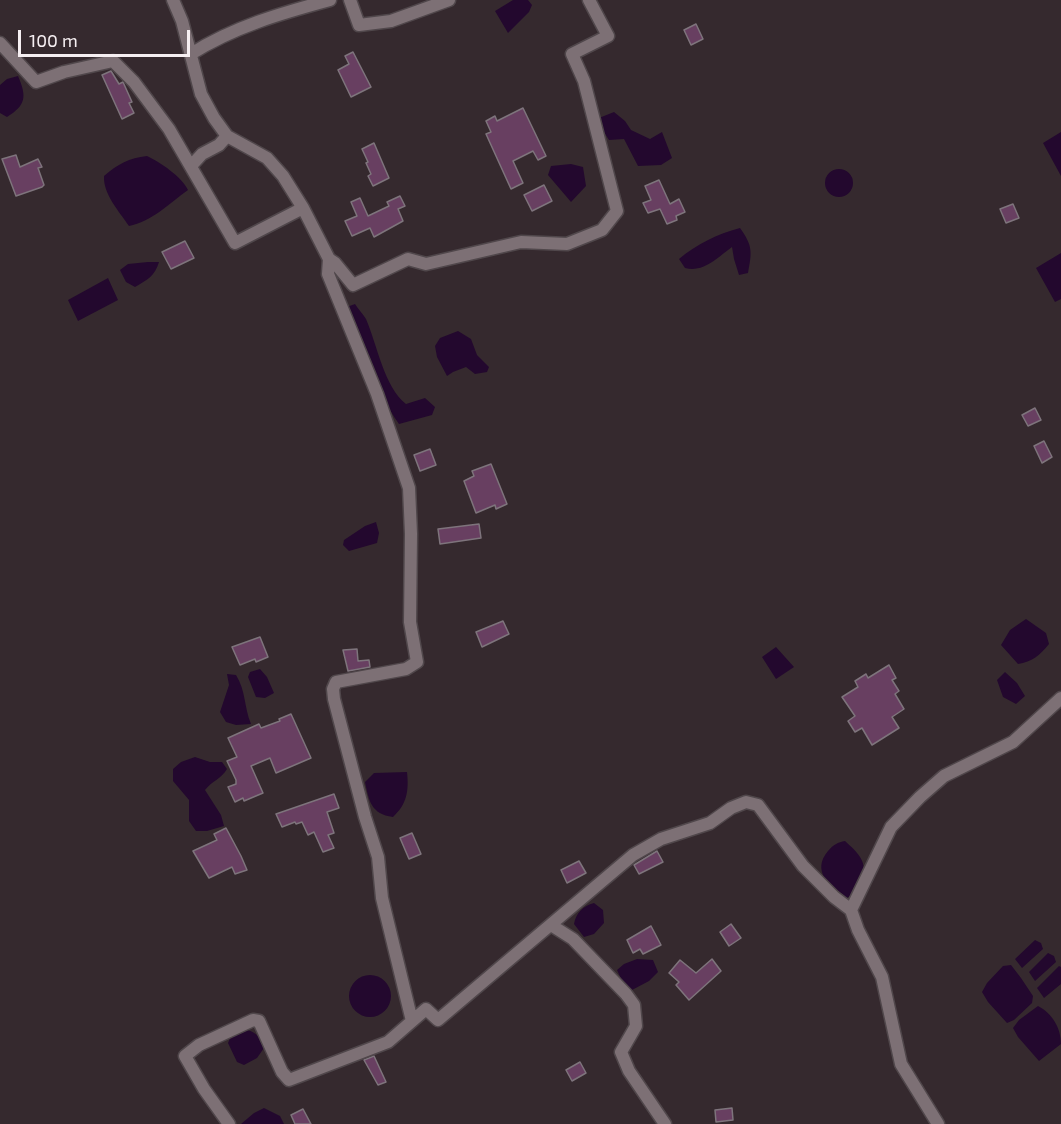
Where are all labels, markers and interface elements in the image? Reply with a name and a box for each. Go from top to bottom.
scale bar [21,18,194,56]
text: 100 m [29,29,78,51]

